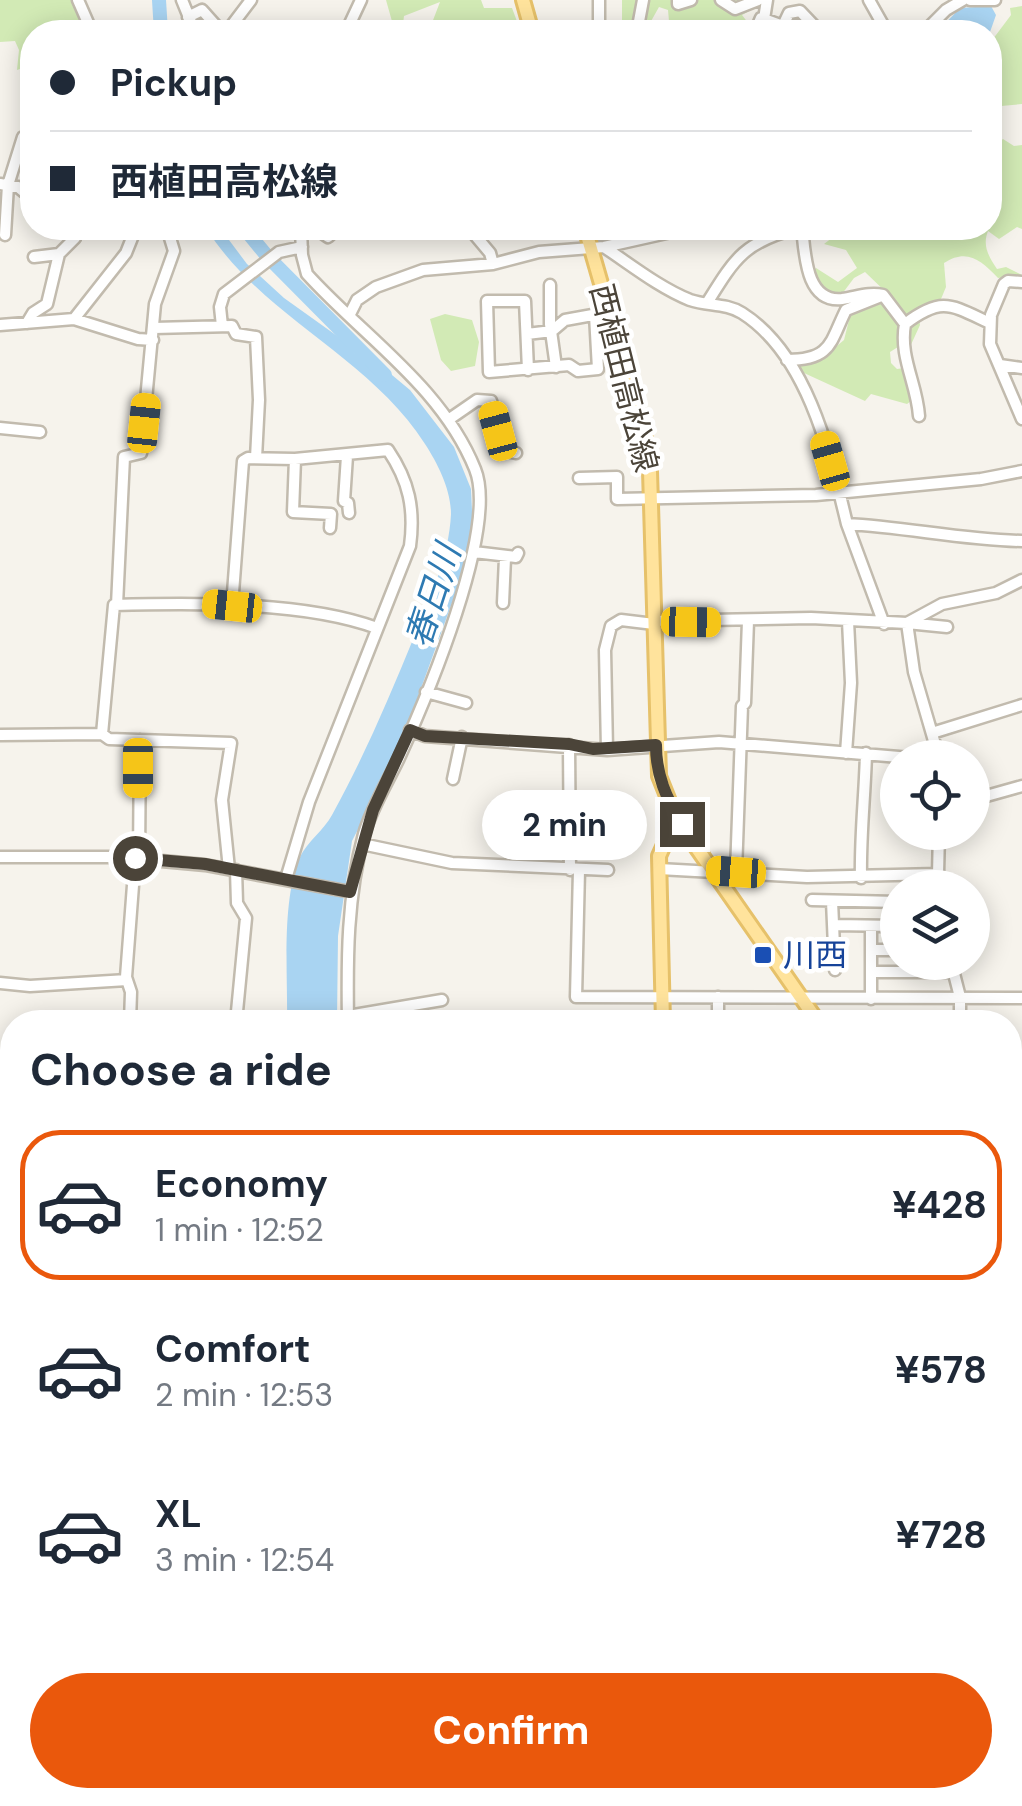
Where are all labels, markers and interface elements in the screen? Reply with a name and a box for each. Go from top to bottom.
text: Pickup [110,58,237,108]
text: 西植田高松線 [110,157,338,207]
street label: 西植田高松線 [580,280,668,476]
car [126,392,162,454]
car [476,398,520,464]
car [807,428,853,494]
water label: 春日川 [395,535,472,653]
car [201,588,263,624]
car [661,606,721,638]
car [123,738,153,798]
map controls [880,740,990,980]
button: locate [880,740,990,850]
callout: 2 min [482,789,647,859]
route end [660,802,705,847]
text: 2 min [522,804,607,846]
route start [113,836,158,881]
car [705,855,767,889]
button: layers [880,870,990,980]
place label: 川西 [783,934,847,976]
marker: 川西 [752,944,774,966]
text: Choose a ride [30,1040,332,1099]
text: Economy [155,1159,328,1209]
icon: car [35,1160,125,1250]
text: ¥428 [892,1180,987,1230]
text: 1 min · 12:52 [155,1209,324,1251]
text: Comfort [155,1324,311,1374]
icon: car [35,1325,125,1415]
text: ¥578 [895,1345,987,1395]
text: 2 min · 12:53 [155,1374,333,1416]
text: XL [155,1489,202,1539]
icon: car [35,1490,125,1580]
text: ¥728 [896,1510,987,1560]
text: 3 min · 12:54 [155,1539,334,1581]
button: Confirm [30,1673,992,1788]

